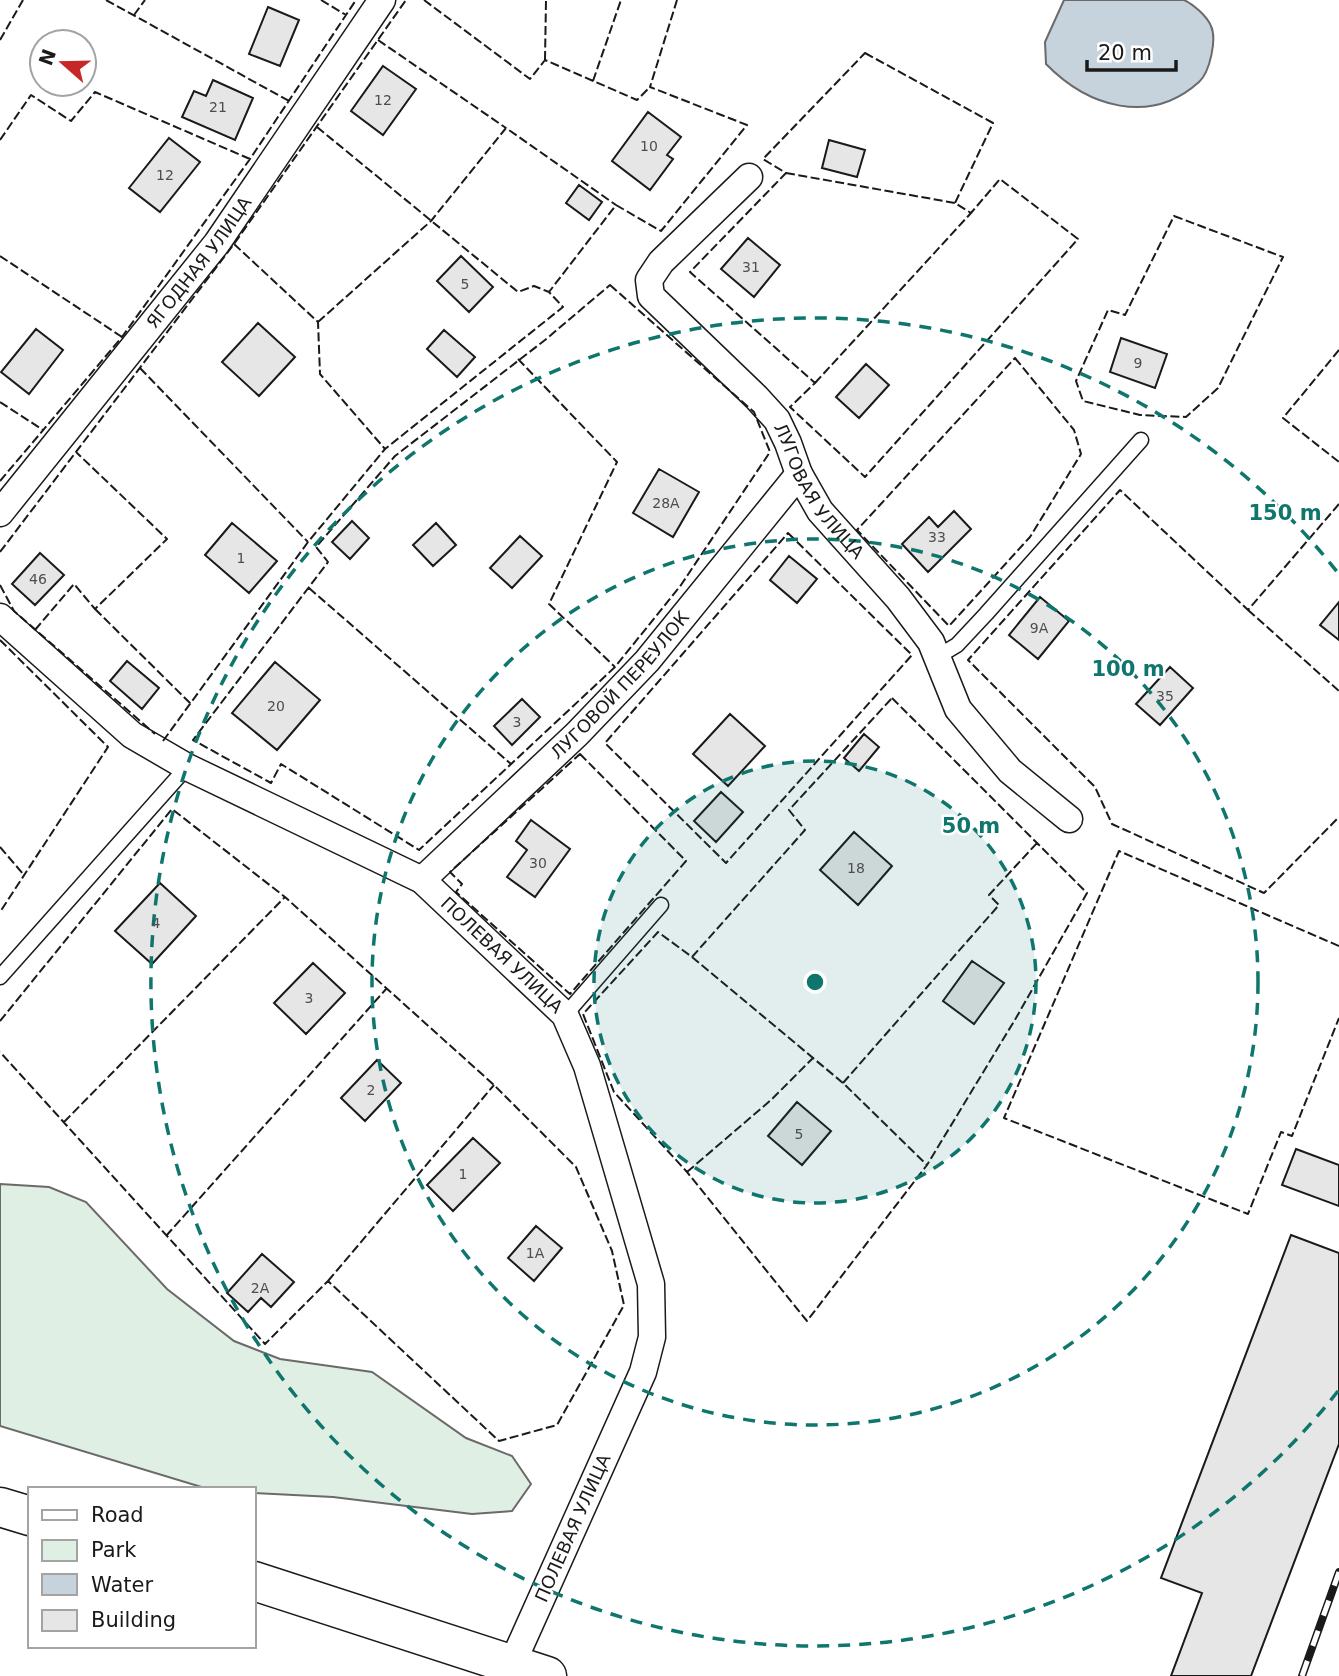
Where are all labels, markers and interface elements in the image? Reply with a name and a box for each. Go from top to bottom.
north arrow [28,28,98,98]
scale bar [1087,28,1176,72]
text: 20 m [1098,41,1152,65]
text: N [34,46,60,68]
house number: 12 [374,92,392,108]
house number: 21 [209,99,227,115]
house number: 10 [640,138,658,154]
house number: 12 [156,167,174,183]
street label: ЯГОДНАЯ УЛИЦА [142,192,256,332]
house number: 31 [742,259,760,275]
house number: 5 [461,276,469,292]
house number: 9 [1134,355,1142,371]
street label: ЛУГОВАЯ УЛИЦА [770,419,869,563]
house number: 28А [652,495,680,511]
text: 150 m [1248,501,1322,525]
house number: 33 [928,529,946,545]
house number: 1 [237,550,245,566]
house number: 46 [29,571,47,587]
street label: ЛУГОВОЙ ПЕРЕУЛОК [546,607,693,763]
house number: 9А [1030,620,1049,636]
text: 100 m [1091,657,1165,681]
house number: 35 [1156,688,1174,704]
house number: 20 [267,698,285,714]
house number: 3 [513,714,521,730]
text: 50 m [942,814,1000,838]
house number: 30 [529,855,547,871]
house number: 18 [847,860,865,876]
street label: ПОЛЕВАЯ УЛИЦА [437,892,568,1018]
house number: 4 [152,915,161,931]
centre of rings [803,970,827,994]
house number: 3 [305,990,313,1006]
house number: 2 [367,1082,375,1098]
house number: 5 [795,1126,803,1142]
house number: 1 [459,1166,467,1182]
house number: 1А [526,1245,545,1261]
house number: 2А [251,1280,270,1296]
street label: ПОЛЕВАЯ УЛИЦА [530,1450,615,1605]
legend [28,1487,256,1648]
text: Road [91,1503,144,1527]
text: Park [91,1538,137,1562]
text: Water [91,1573,153,1597]
text: Building [91,1608,176,1632]

